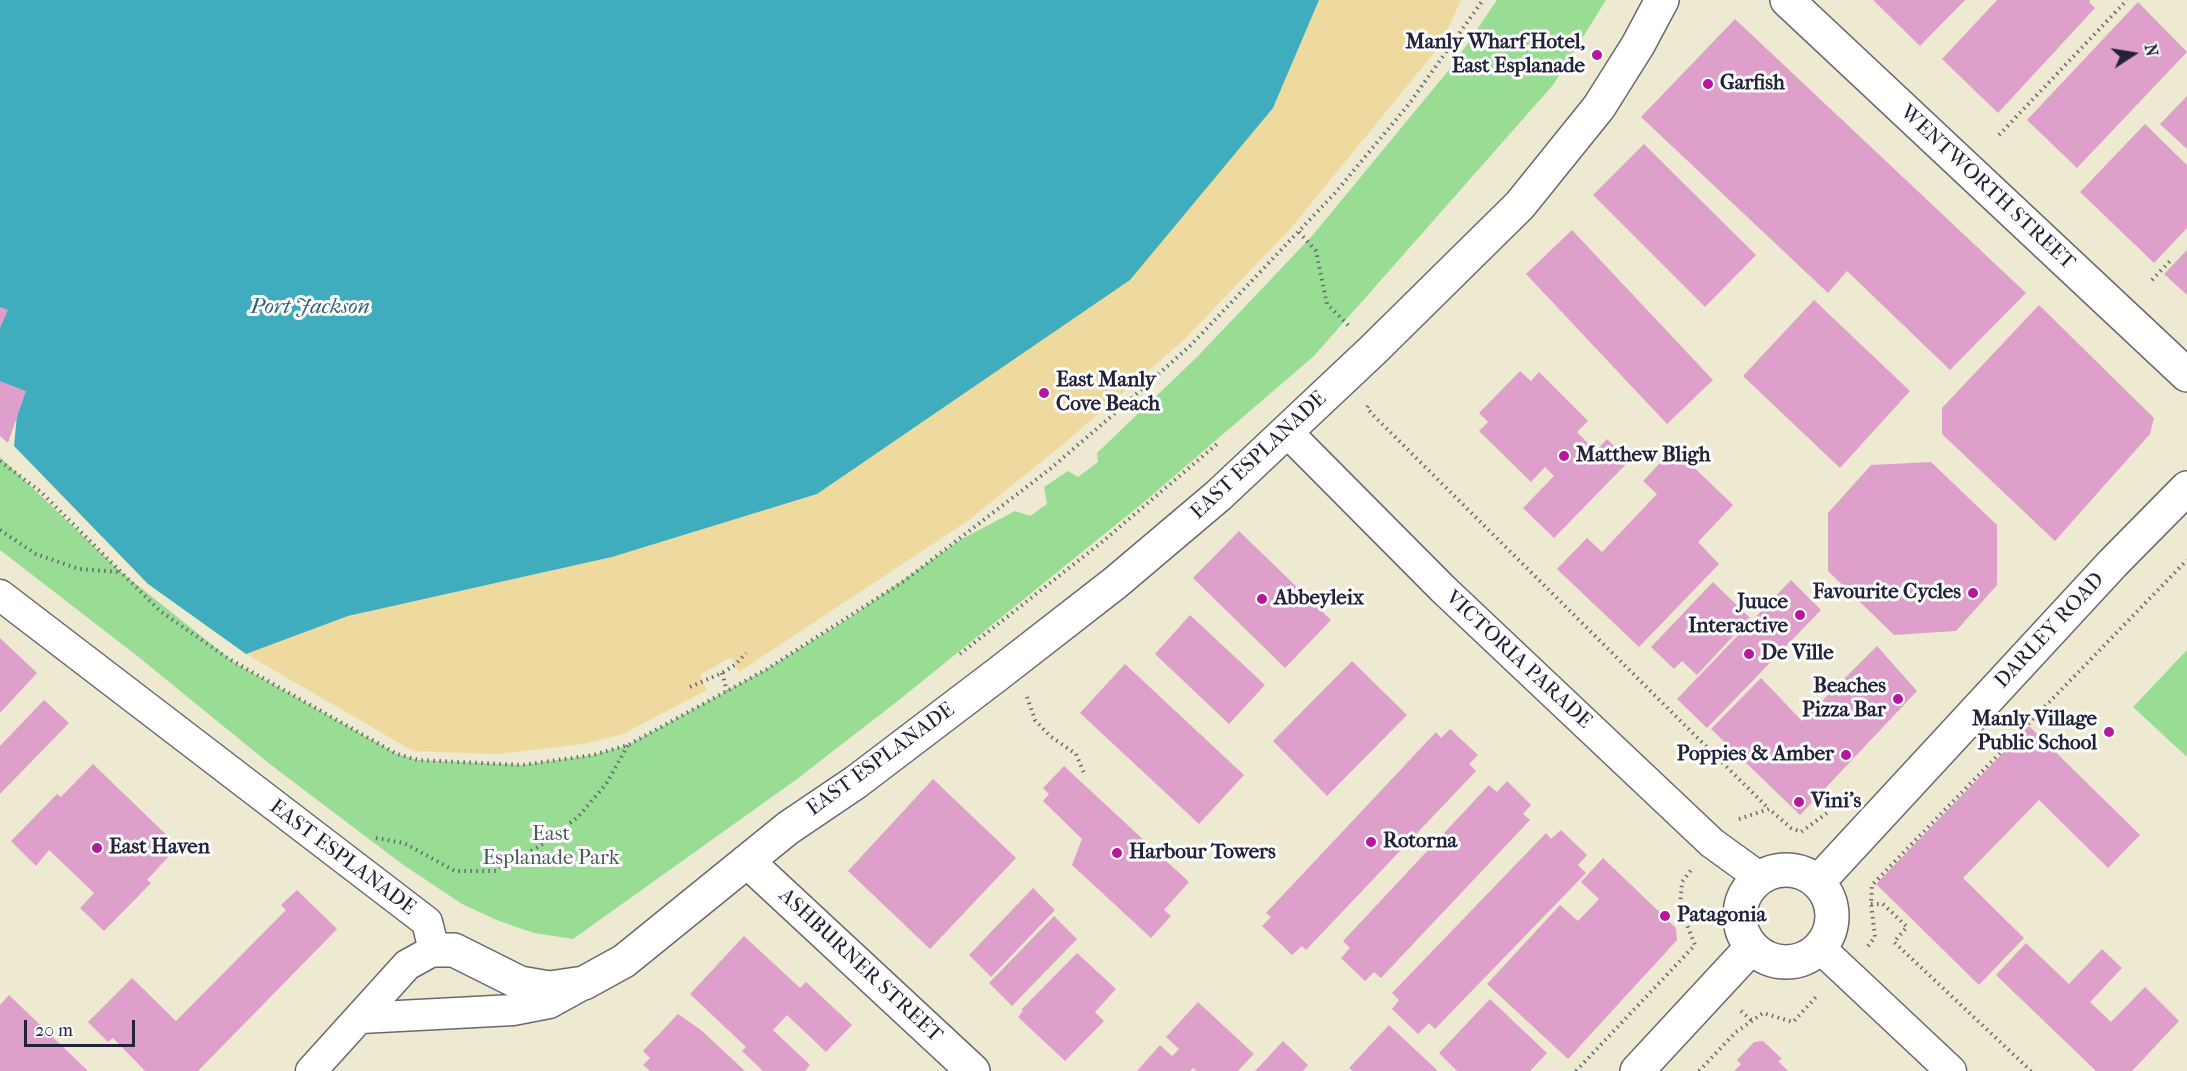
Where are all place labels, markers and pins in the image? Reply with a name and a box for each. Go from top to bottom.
place label: Manly Wharf Hotel, East Esplanade [1405,30,1585,80]
marker: Manly Wharf Hotel, East Esplanade [1590,48,1604,62]
place label: Garfish [1720,71,1785,97]
marker: Garfish [1701,77,1715,91]
place label: East Manly Cove Beach [1056,368,1160,418]
marker: East Manly Cove Beach [1037,386,1051,400]
place label: Matthew Bligh [1576,443,1711,469]
marker: Matthew Bligh [1557,449,1571,463]
place label: Favourite Cycles [1813,580,1961,606]
place label: Abbeyleix [1274,586,1364,612]
marker: Favourite Cycles [1966,586,1980,600]
place label: Juuce Interactive [1688,590,1788,640]
marker: Abbeyleix [1255,592,1269,606]
marker: Juuce Interactive [1793,608,1807,622]
place label: De Ville [1761,641,1834,667]
marker: De Ville [1742,647,1756,661]
place label: Beaches Pizza Bar [1802,674,1886,724]
marker: Beaches Pizza Bar [1891,692,1905,706]
place label: Manly Village Public School [1972,707,2097,757]
marker: Manly Village Public School [2102,725,2116,739]
place label: Poppies & Amber [1677,742,1834,768]
marker: Poppies & Amber [1839,748,1853,762]
place label: Vini's [1811,789,1861,815]
marker: Vini's [1792,795,1806,809]
place label: Rotorna [1383,829,1457,855]
place label: East Haven [109,835,210,861]
marker: Rotorna [1364,835,1378,849]
place label: Harbour Towers [1129,840,1276,866]
marker: East Haven [90,841,104,855]
marker: Harbour Towers [1110,846,1124,860]
place label: Patagonia [1677,903,1766,929]
marker: Patagonia [1658,909,1672,923]

